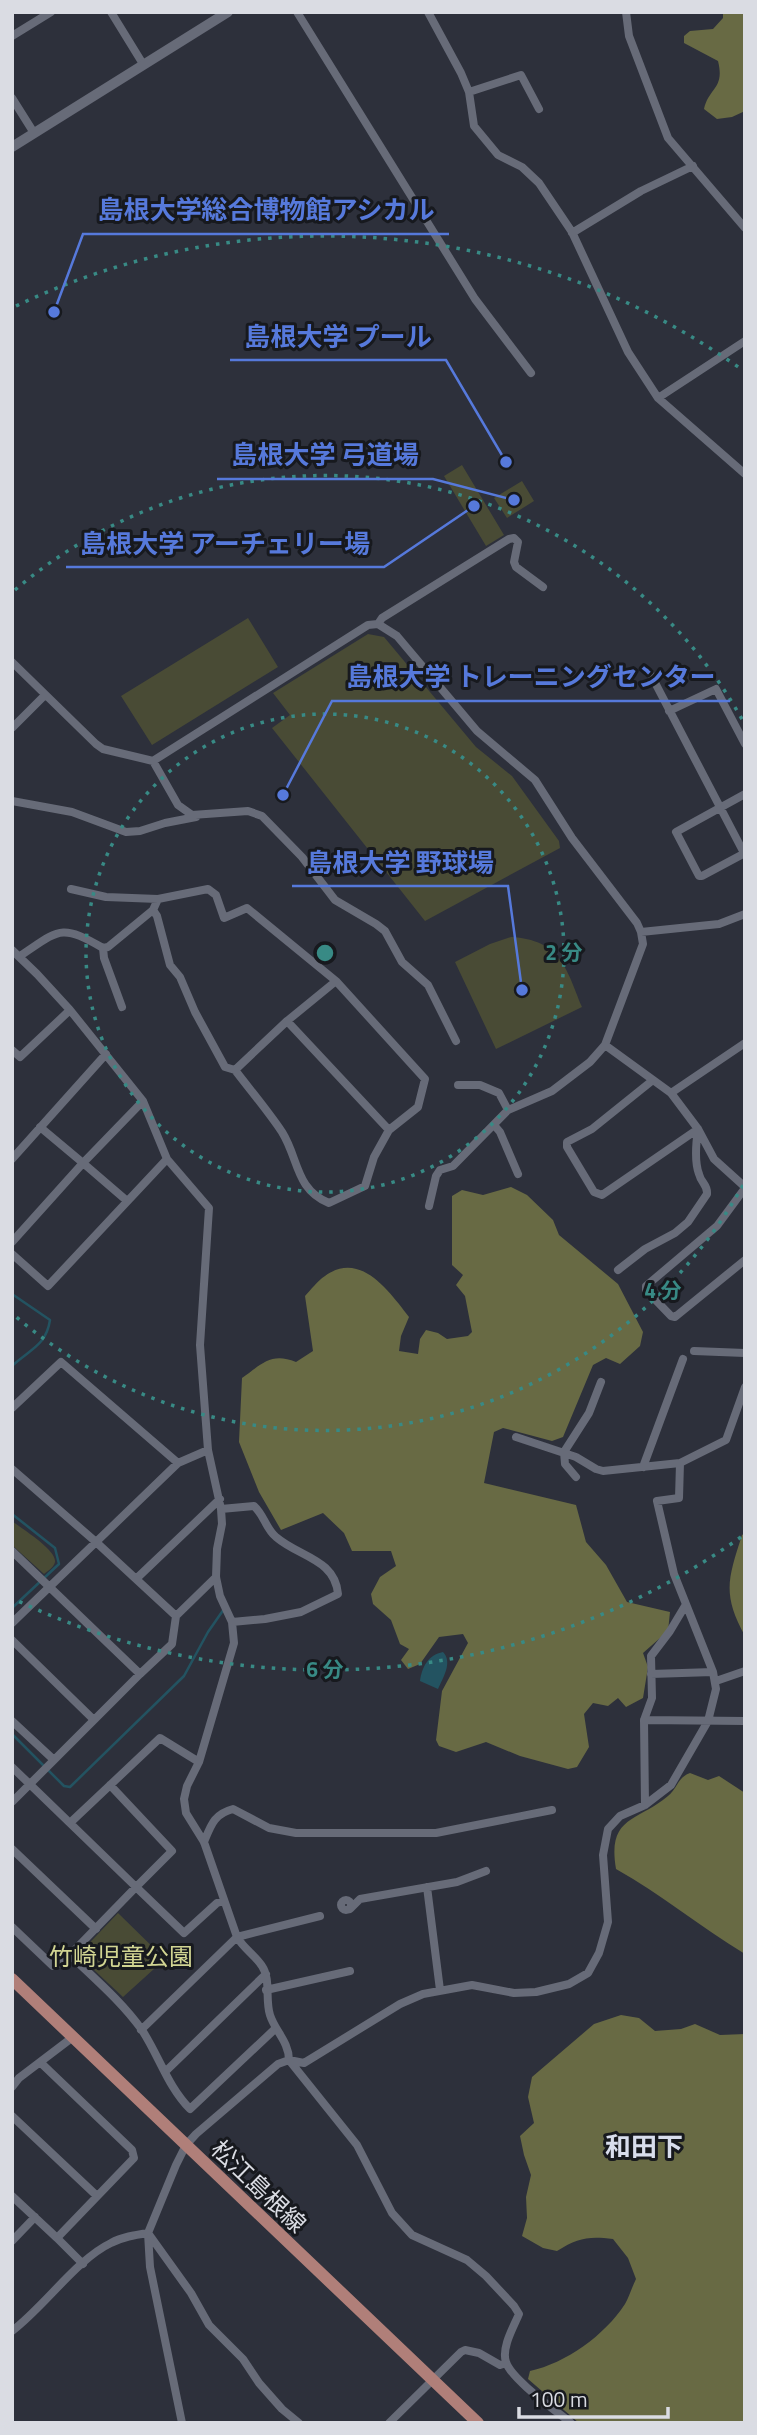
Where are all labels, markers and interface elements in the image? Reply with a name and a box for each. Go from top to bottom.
callout: 島根大学総合博物館アシカル [83,187,449,234]
text: 島根大学総合博物館アシカル [98,190,434,229]
callout: 島根大学 プール [230,313,446,360]
text: 島根大学 プール [244,317,432,356]
callout: 島根大学 弓道場 [217,432,433,479]
text: 島根大学 弓道場 [231,435,419,474]
callout: 島根大学 アーチェリー場 [66,520,384,567]
text: 島根大学 アーチェリー場 [80,524,370,563]
callout: 島根大学 トレーニングセンター [332,654,730,701]
text: 島根大学 トレーニングセンター [346,657,716,696]
callout: 島根大学 野球場 [292,839,508,886]
text: 島根大学 野球場 [306,843,494,882]
text: 2 分 [545,936,583,968]
centre of rings [313,941,337,965]
text: 4 分 [644,1274,682,1306]
text: 6 分 [306,1653,344,1685]
park label: 竹崎児童公園 [49,1938,193,1974]
district label: 和田下 [605,2127,683,2166]
street label: 松江島根線 [203,2131,315,2241]
scale bar [519,2376,668,2420]
text: 100 m [530,2383,587,2415]

